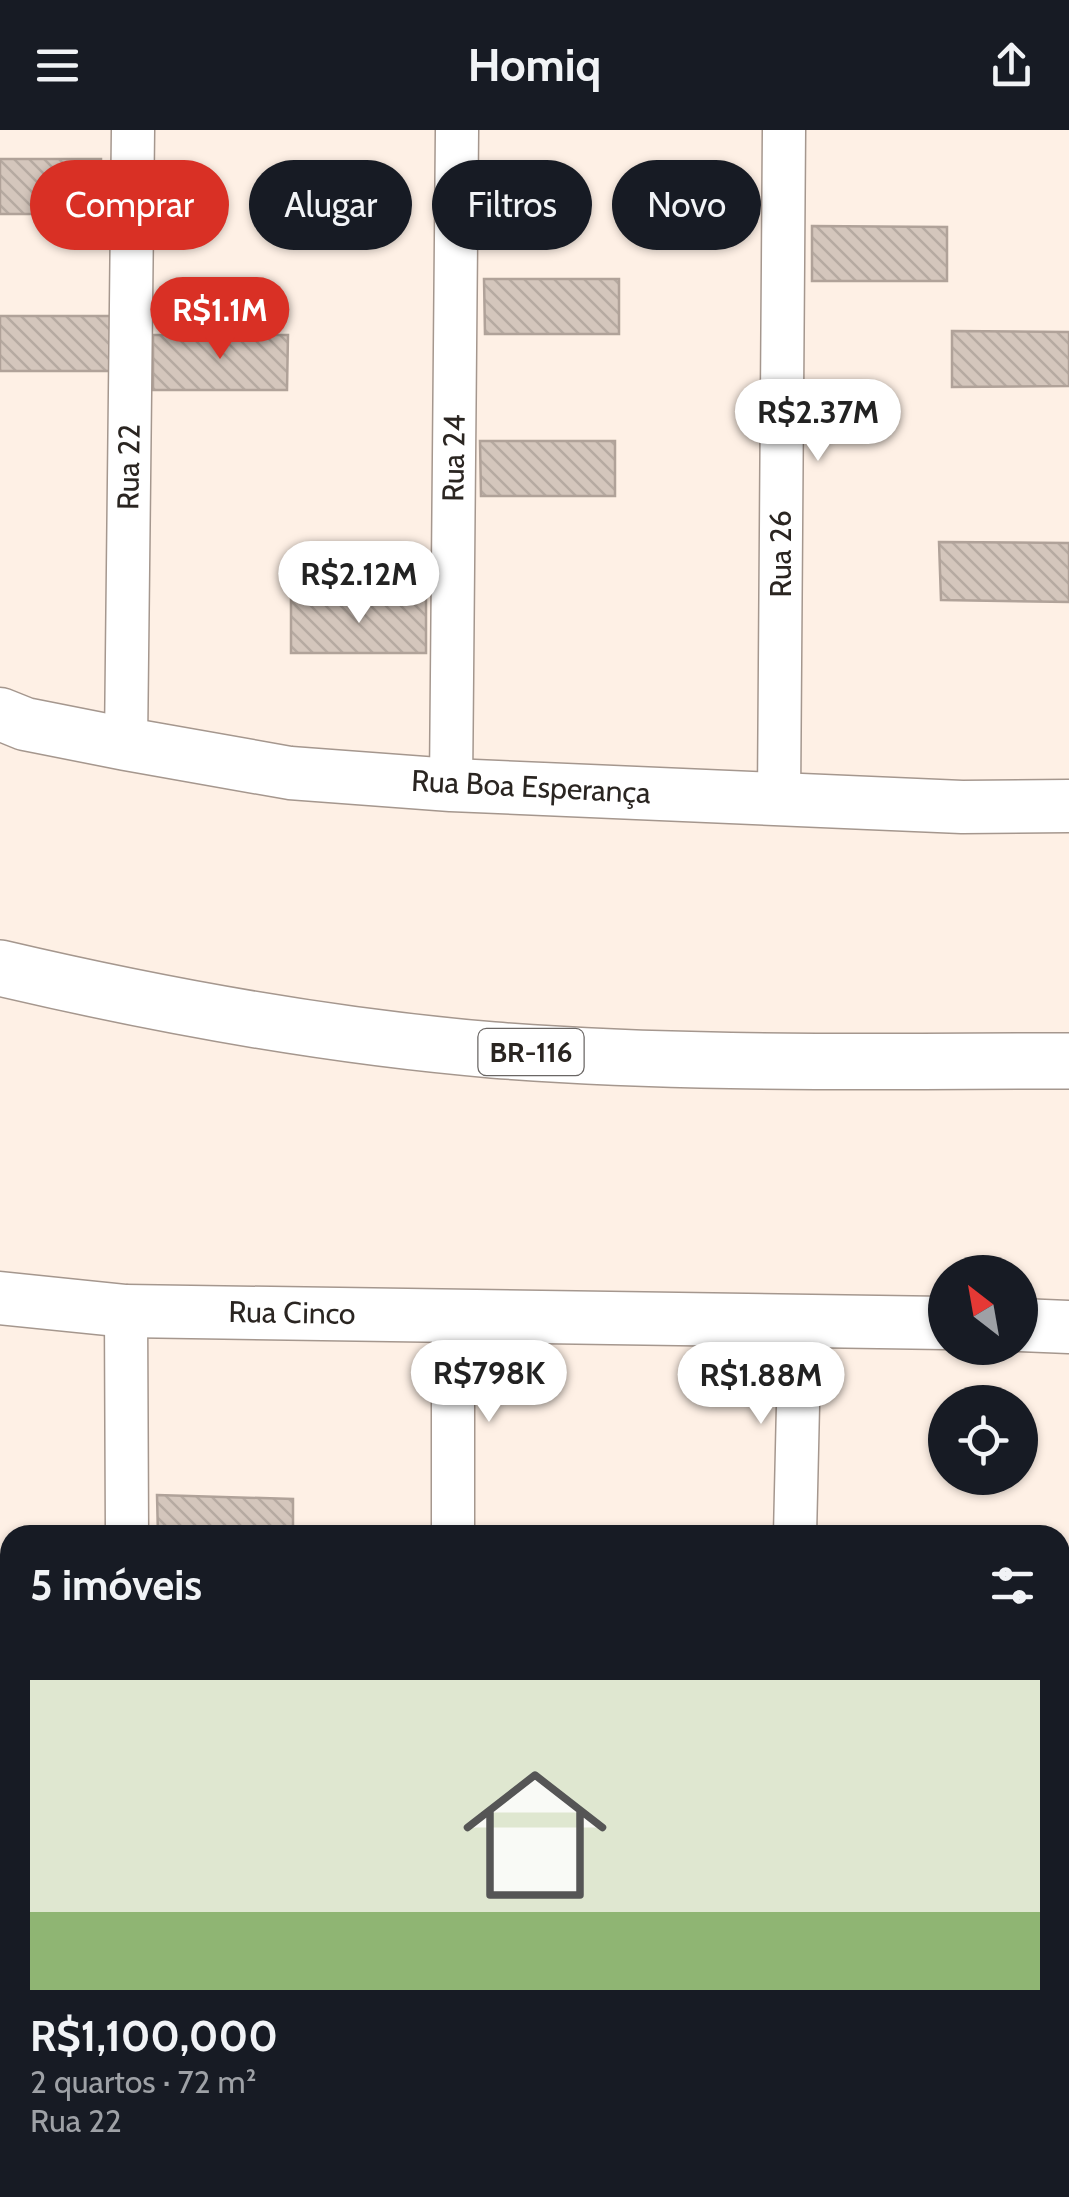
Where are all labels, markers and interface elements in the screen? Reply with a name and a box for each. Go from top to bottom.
icon: menu [30,38,85,93]
text: Homiq [468,38,601,92]
icon: share [984,38,1039,93]
chip: Comprar [30,160,229,250]
chip: Alugar [249,160,412,250]
chip: Filtros [432,160,592,250]
chip: Novo [612,160,761,250]
pin: R$1.1M [139,277,301,362]
text: R$1.1M [172,290,268,329]
pin: R$2.37M [726,379,910,464]
text: R$2.37M [757,392,879,431]
street label: Rua 24 [434,414,473,502]
street label: Rua 22 [109,424,148,510]
street label: Rua 26 [762,510,799,598]
pin: R$2.12M [267,541,451,626]
text: R$2.12M [300,554,418,593]
street label: Rua Boa Esperança [410,762,652,811]
road number: BR-116 [478,1029,584,1075]
north arrow [928,1255,1038,1365]
map controls [928,1255,1038,1495]
street label: Rua Cinco [228,1293,356,1332]
pin: R$798K [408,1340,570,1425]
pin: R$1.88M [669,1342,853,1427]
text: R$798K [433,1353,545,1392]
text: R$1.88M [700,1355,822,1394]
button: locate [928,1385,1038,1495]
icon: filters [985,1558,1040,1613]
text: 5 imóveis [30,1559,202,1611]
icon: home [445,1745,625,1925]
text: R$1,100,000 [30,2010,278,2062]
text: 2 quartos · 72 m² [30,2062,256,2101]
text: Rua 22 [30,2101,122,2140]

